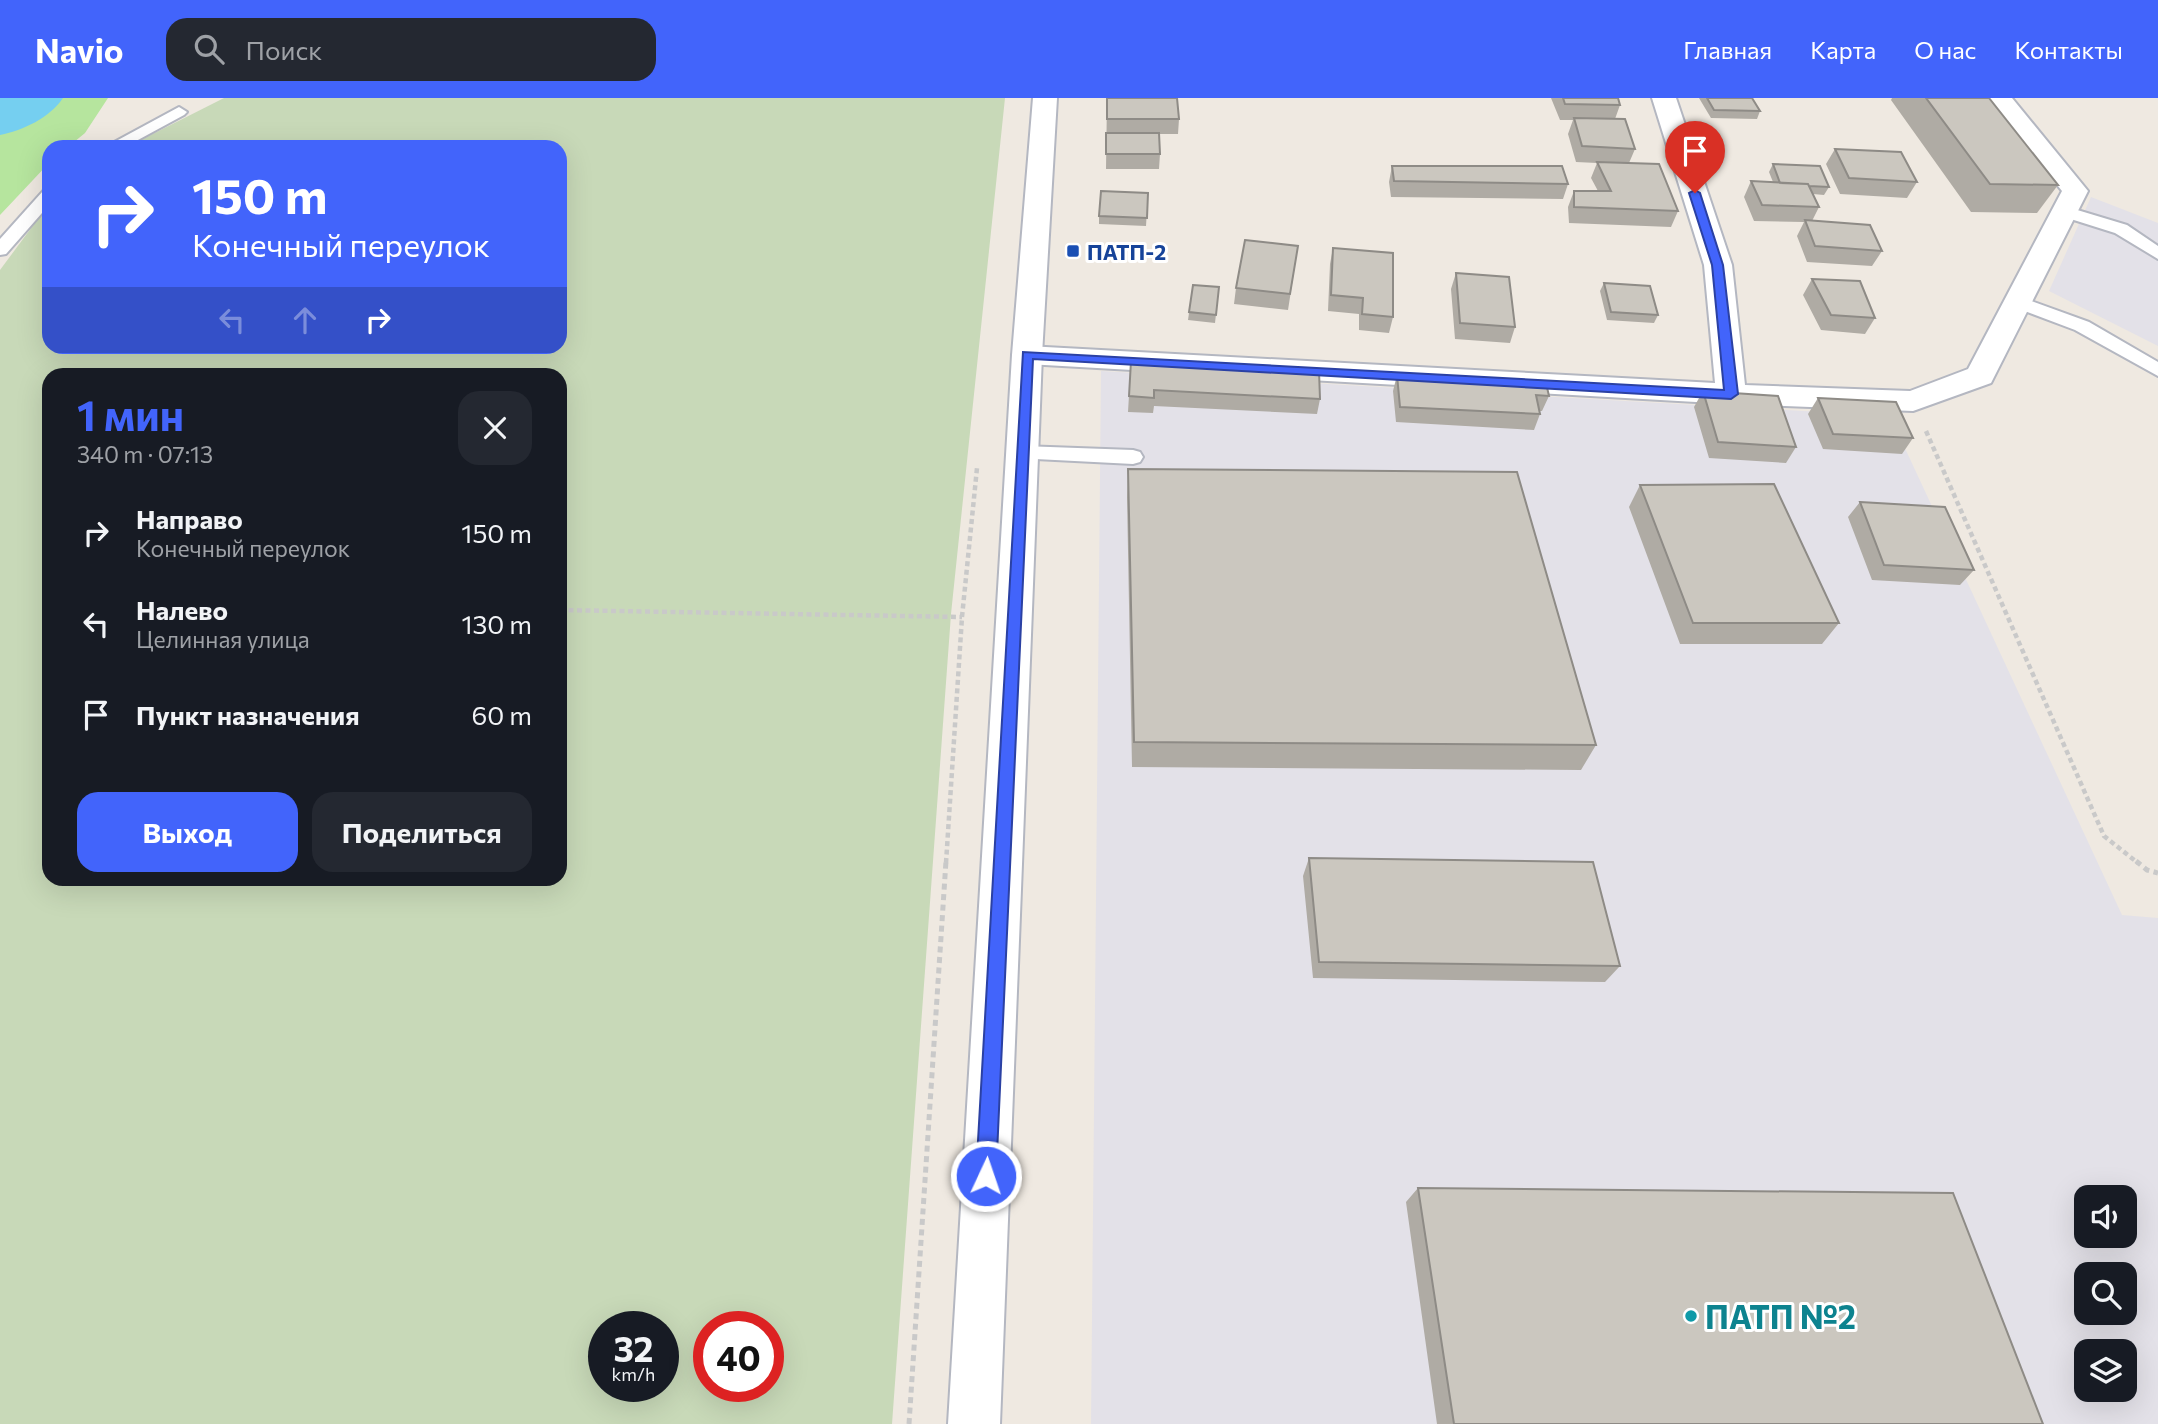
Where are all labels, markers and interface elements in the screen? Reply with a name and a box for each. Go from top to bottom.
search box [166,18,656,81]
text: Navio [35,29,124,70]
icon: search [190,30,228,68]
text: Поиск [246,34,322,65]
text: Главная [1683,35,1772,64]
text: Карта [1810,35,1876,64]
text: О нас [1914,35,1976,64]
text: Контакты [2014,35,2123,64]
pin [1665,121,1725,193]
icon: arrive [1676,132,1714,170]
text: 150 m [192,164,327,224]
icon: right [77,168,168,259]
text: Конечный переулок [192,224,490,264]
place label: ПАТП-2 [1087,239,1166,264]
marker: ПАТП-2 [1065,243,1081,259]
icon: left [213,301,251,339]
icon: ahead [286,301,324,339]
icon: right [359,301,397,339]
text: 1 мин [77,388,184,440]
button: close [458,391,532,465]
text: 340 m · 07:13 [77,440,213,468]
text: Направо [136,503,243,534]
icon: right [77,514,115,552]
text: 150 m [461,517,532,548]
text: Конечный переулок [136,534,350,562]
text: Налево [136,594,228,625]
icon: left [77,605,115,643]
text: 130 m [461,608,532,639]
text: Целинная улица [136,625,310,653]
icon: arrive [77,696,115,734]
text: Пункт назначения [136,699,360,730]
text: 60 m [472,699,532,730]
button: Выход [77,792,298,872]
button: Поделиться [312,792,532,872]
position arrow [949,1139,1023,1213]
map controls [2074,1185,2137,1402]
button: sound [2074,1185,2137,1248]
button: search [2074,1262,2137,1325]
place label: ПАТП №2 [1705,1296,1856,1336]
marker: ПАТП №2 [1683,1308,1699,1324]
speed limit sign: 40 [693,1311,784,1402]
text: 32 [613,1326,654,1369]
button: layers [2074,1339,2137,1402]
text: km/h [612,1363,655,1385]

